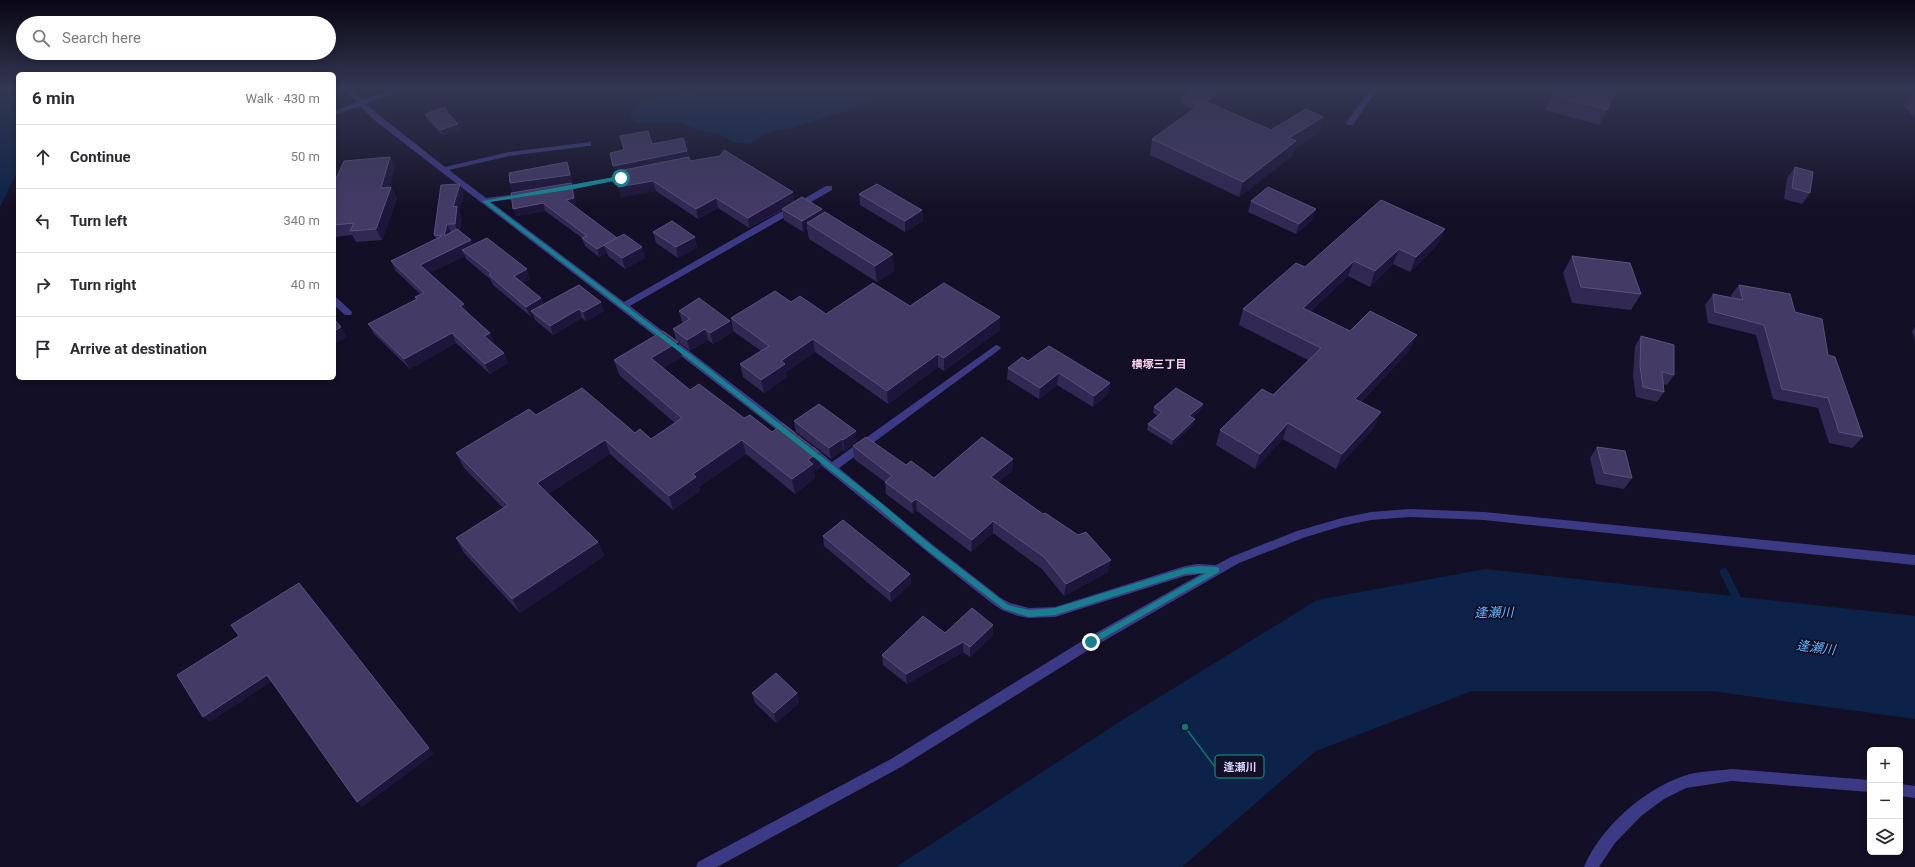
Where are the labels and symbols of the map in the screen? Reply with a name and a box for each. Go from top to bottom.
route start [612,169,630,187]
district label: 横塚三丁目 [1132,358,1187,371]
water label: 逢瀬川 [1474,605,1516,620]
route end [1082,633,1100,651]
water label: 逢瀬川 [1796,638,1838,658]
callout: 逢瀬川 [1215,755,1264,778]
text: 逢瀬川 [1224,761,1257,774]

